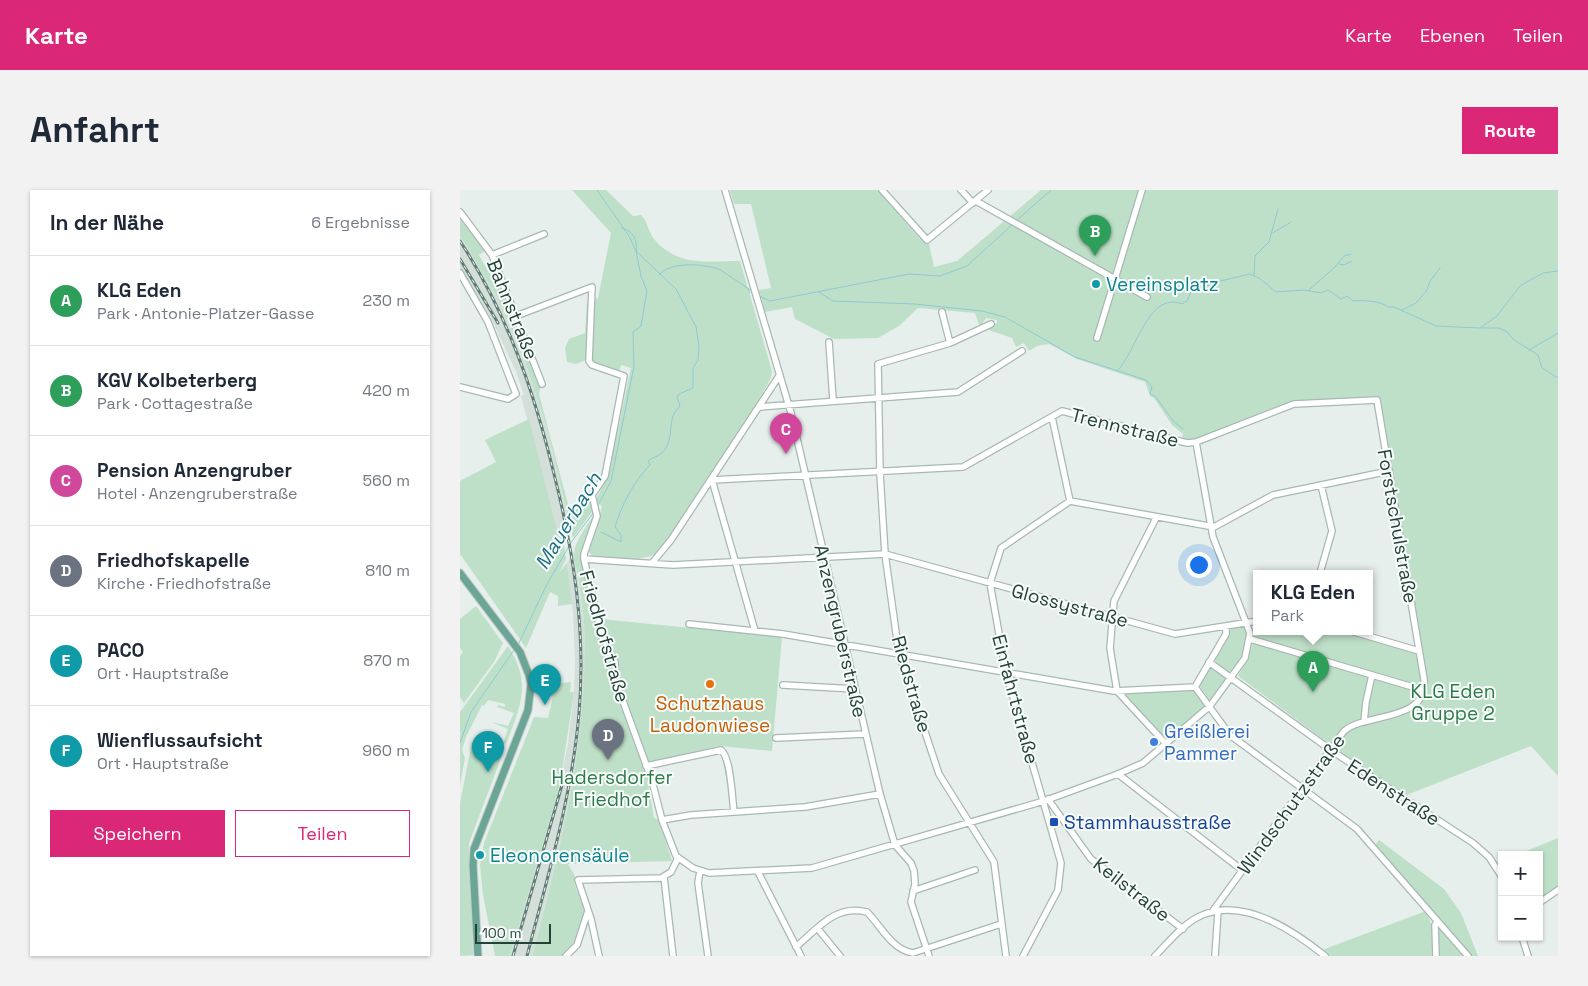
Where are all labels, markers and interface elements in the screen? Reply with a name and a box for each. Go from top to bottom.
text: Karte [25,20,88,51]
text: Karte [1345,24,1392,47]
text: Ebenen [1420,24,1485,47]
text: Teilen [1513,24,1563,47]
button: Route [1462,107,1558,154]
text: Anfahrt [30,108,160,152]
text: In der Nähe [50,209,164,236]
text: 6 Ergebnisse [311,212,410,233]
pin: B [1079,215,1111,256]
street label: Bahnstraße [481,255,544,363]
place label: Vereinsplatz [1106,272,1219,297]
text: KLG Eden [97,278,181,303]
marker: Vereinsplatz [1090,278,1102,290]
text: A [61,290,71,311]
text: 230 m [363,290,410,311]
text: Park · Antonie-Platzer-Gasse [97,303,314,324]
text: KGV Kolbeterberg [97,368,257,393]
text: B [61,380,71,401]
text: 420 m [362,380,410,401]
text: Park · Cottagestraße [97,393,253,414]
street label: Trennstraße [1068,402,1182,453]
pin: C [770,413,802,454]
street label: Forstschulstraße [1372,447,1423,605]
text: Pension Anzengruber [97,458,292,483]
water label: Mauerbach [529,467,607,574]
text: C [61,470,71,491]
text: 560 m [362,470,410,491]
text: Hotel · Anzengruberstraße [97,483,298,504]
street label: Anzengruberstraße [808,542,873,720]
text: Friedhofskapelle [97,548,250,573]
your location [1186,552,1212,578]
text: D [61,560,71,581]
text: 810 m [365,560,410,581]
street label: Friedhofstraße [574,567,635,705]
popup [1253,570,1373,635]
text: Kirche · Friedhofstraße [97,573,271,594]
street label: Glossystraße [1009,578,1131,633]
text: KLG Eden [1271,580,1355,605]
text: Park [1271,605,1304,626]
street label: Einfahrtstraße [986,632,1045,767]
street label: Riedstraße [886,633,937,735]
text: PACO [97,638,144,663]
text: E [62,650,70,671]
text: 870 m [363,650,410,671]
pin: A [1297,651,1329,692]
text: Ort · Hauptstraße [97,663,229,684]
pin: E [529,664,561,705]
marker: Schutzhaus Laudonwiese [704,678,716,690]
park label: KLG Eden Gruppe 2 [1411,679,1495,726]
place label: Schutzhaus Laudonwiese [650,691,770,738]
pin: D [592,719,624,760]
place label: Greißlerei Pammer [1164,719,1250,766]
text: Wienflussaufsicht [97,728,263,753]
street label: Windschutzstraße [1232,729,1351,880]
pin: F [472,731,504,772]
marker: Greißlerei Pammer [1148,736,1160,748]
text: F [62,740,70,761]
text: 960 m [362,740,410,761]
text: Ort · Hauptstraße [97,753,229,774]
street label: Edenstraße [1343,753,1445,832]
park label: Hadersdorfer Friedhof [551,765,673,812]
button: Speichern [50,810,225,857]
button: Teilen [235,810,410,857]
place label: Stammhausstraße [1064,810,1231,835]
marker: Stammhausstraße [1048,816,1060,828]
place label: Eleonorensäule [490,843,630,868]
marker: Eleonorensäule [474,849,486,861]
street label: Keilstraße [1088,851,1175,927]
map controls [1498,851,1543,941]
button: + [1498,851,1543,896]
button: − [1498,896,1543,941]
scale bar [475,921,551,944]
text: 100 m [482,924,521,942]

